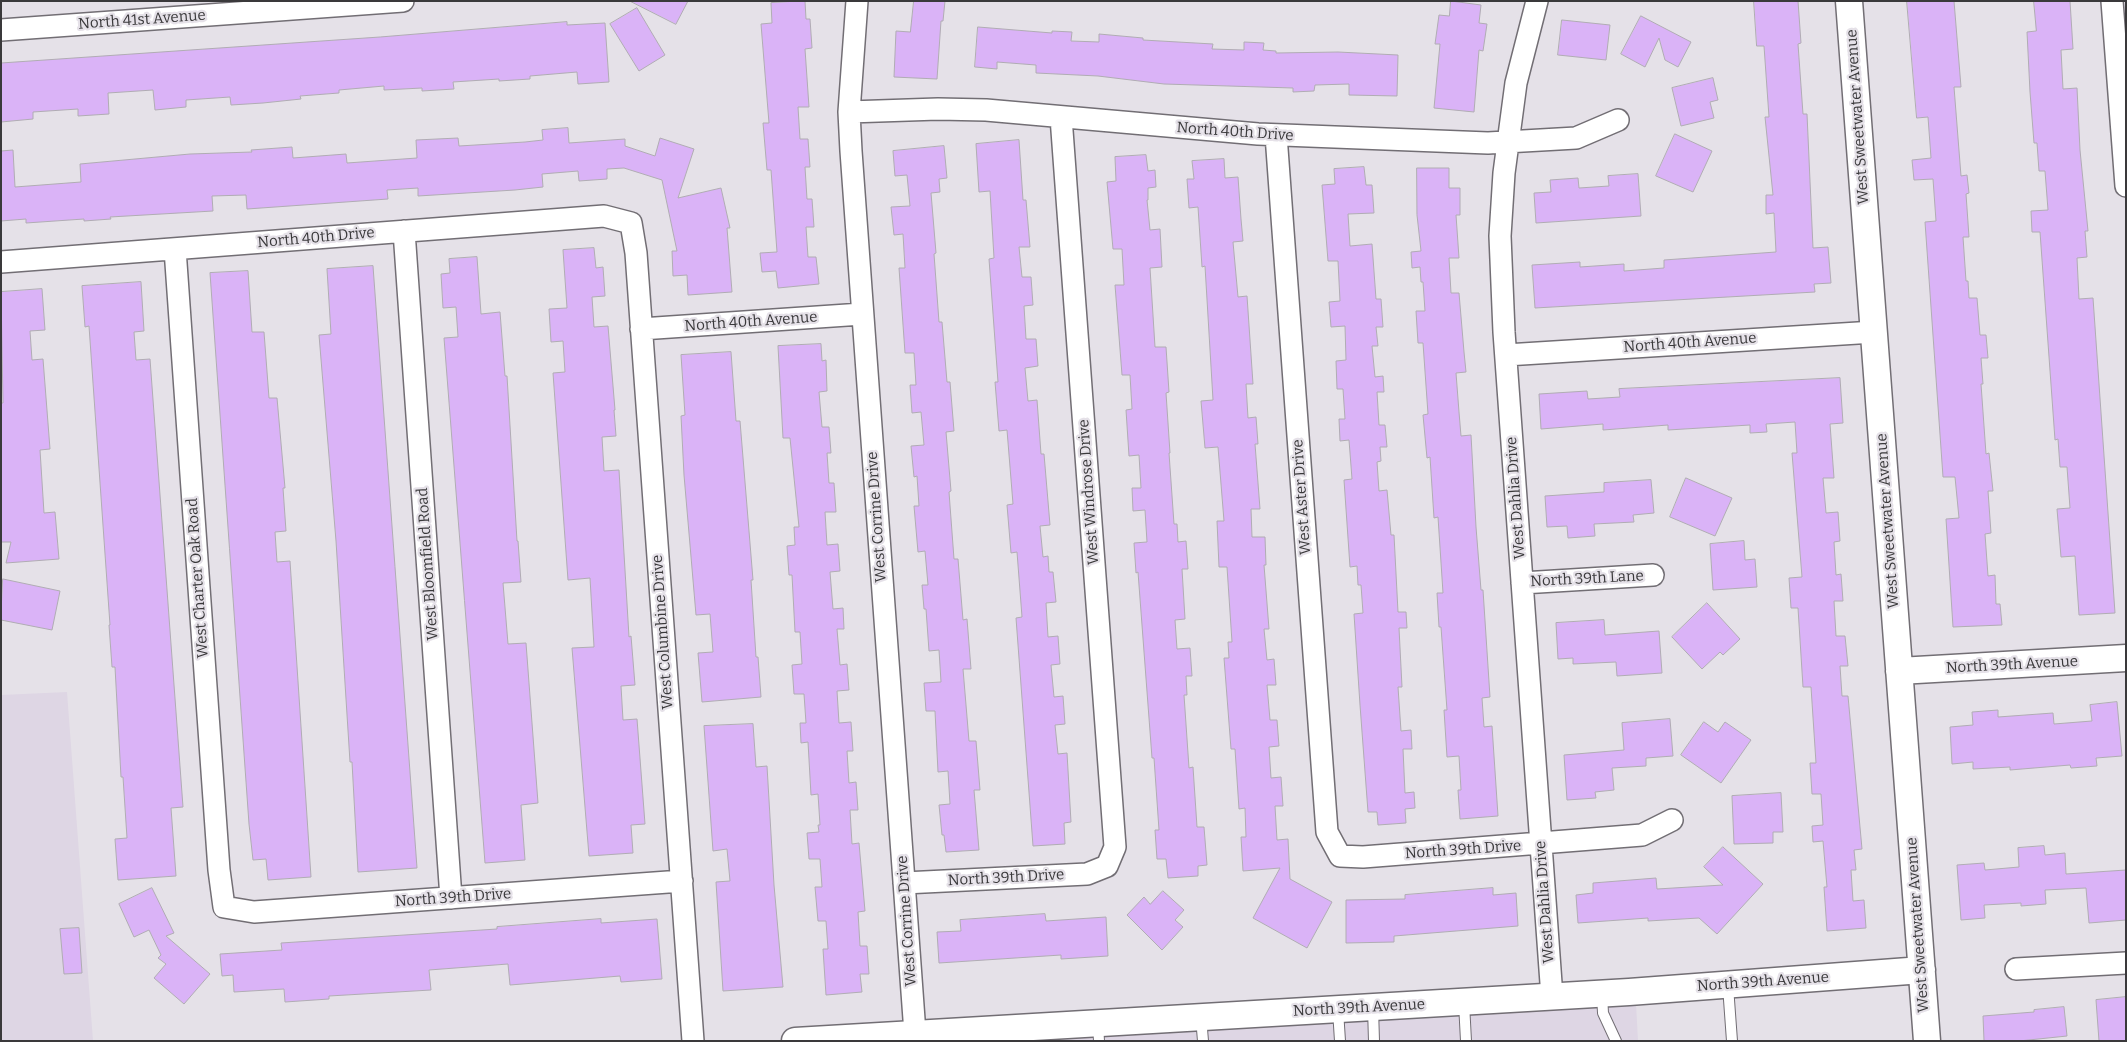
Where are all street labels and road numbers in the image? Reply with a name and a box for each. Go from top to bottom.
street label: North 41st Avenue [78,7,206,33]
street label: West Sweetwater Avenue [1843,29,1873,205]
street label: North 40th Drive [1176,119,1294,145]
street label: North 40th Drive [257,224,375,252]
street label: North 40th Avenue [684,308,818,336]
street label: North 40th Avenue [1623,329,1757,357]
street label: West Windrose Drive [1075,419,1103,565]
street label: West Sweetwater Avenue [1873,433,1903,609]
street label: West Dahlia Drive [1503,436,1529,560]
street label: West Aster Drive [1289,439,1315,555]
street label: West Corrine Drive [863,451,891,583]
street label: West Bloomfield Road [414,487,442,641]
street label: West Charter Oak Road [183,497,213,659]
street label: West Columbine Drive [649,554,677,710]
street label: North 39th Lane [1530,567,1644,591]
street label: North 39th Avenue [1946,653,2078,677]
street label: North 39th Drive [1404,837,1522,863]
street label: West Sweetwater Avenue [1903,837,1933,1013]
street label: West Dahlia Drive [1532,840,1558,964]
street label: West Corrine Drive [893,855,921,987]
street label: North 39th Drive [947,866,1065,890]
street label: North 39th Drive [394,885,512,911]
street label: North 39th Avenue [1696,968,1830,996]
street label: North 39th Avenue [1293,996,1425,1020]

